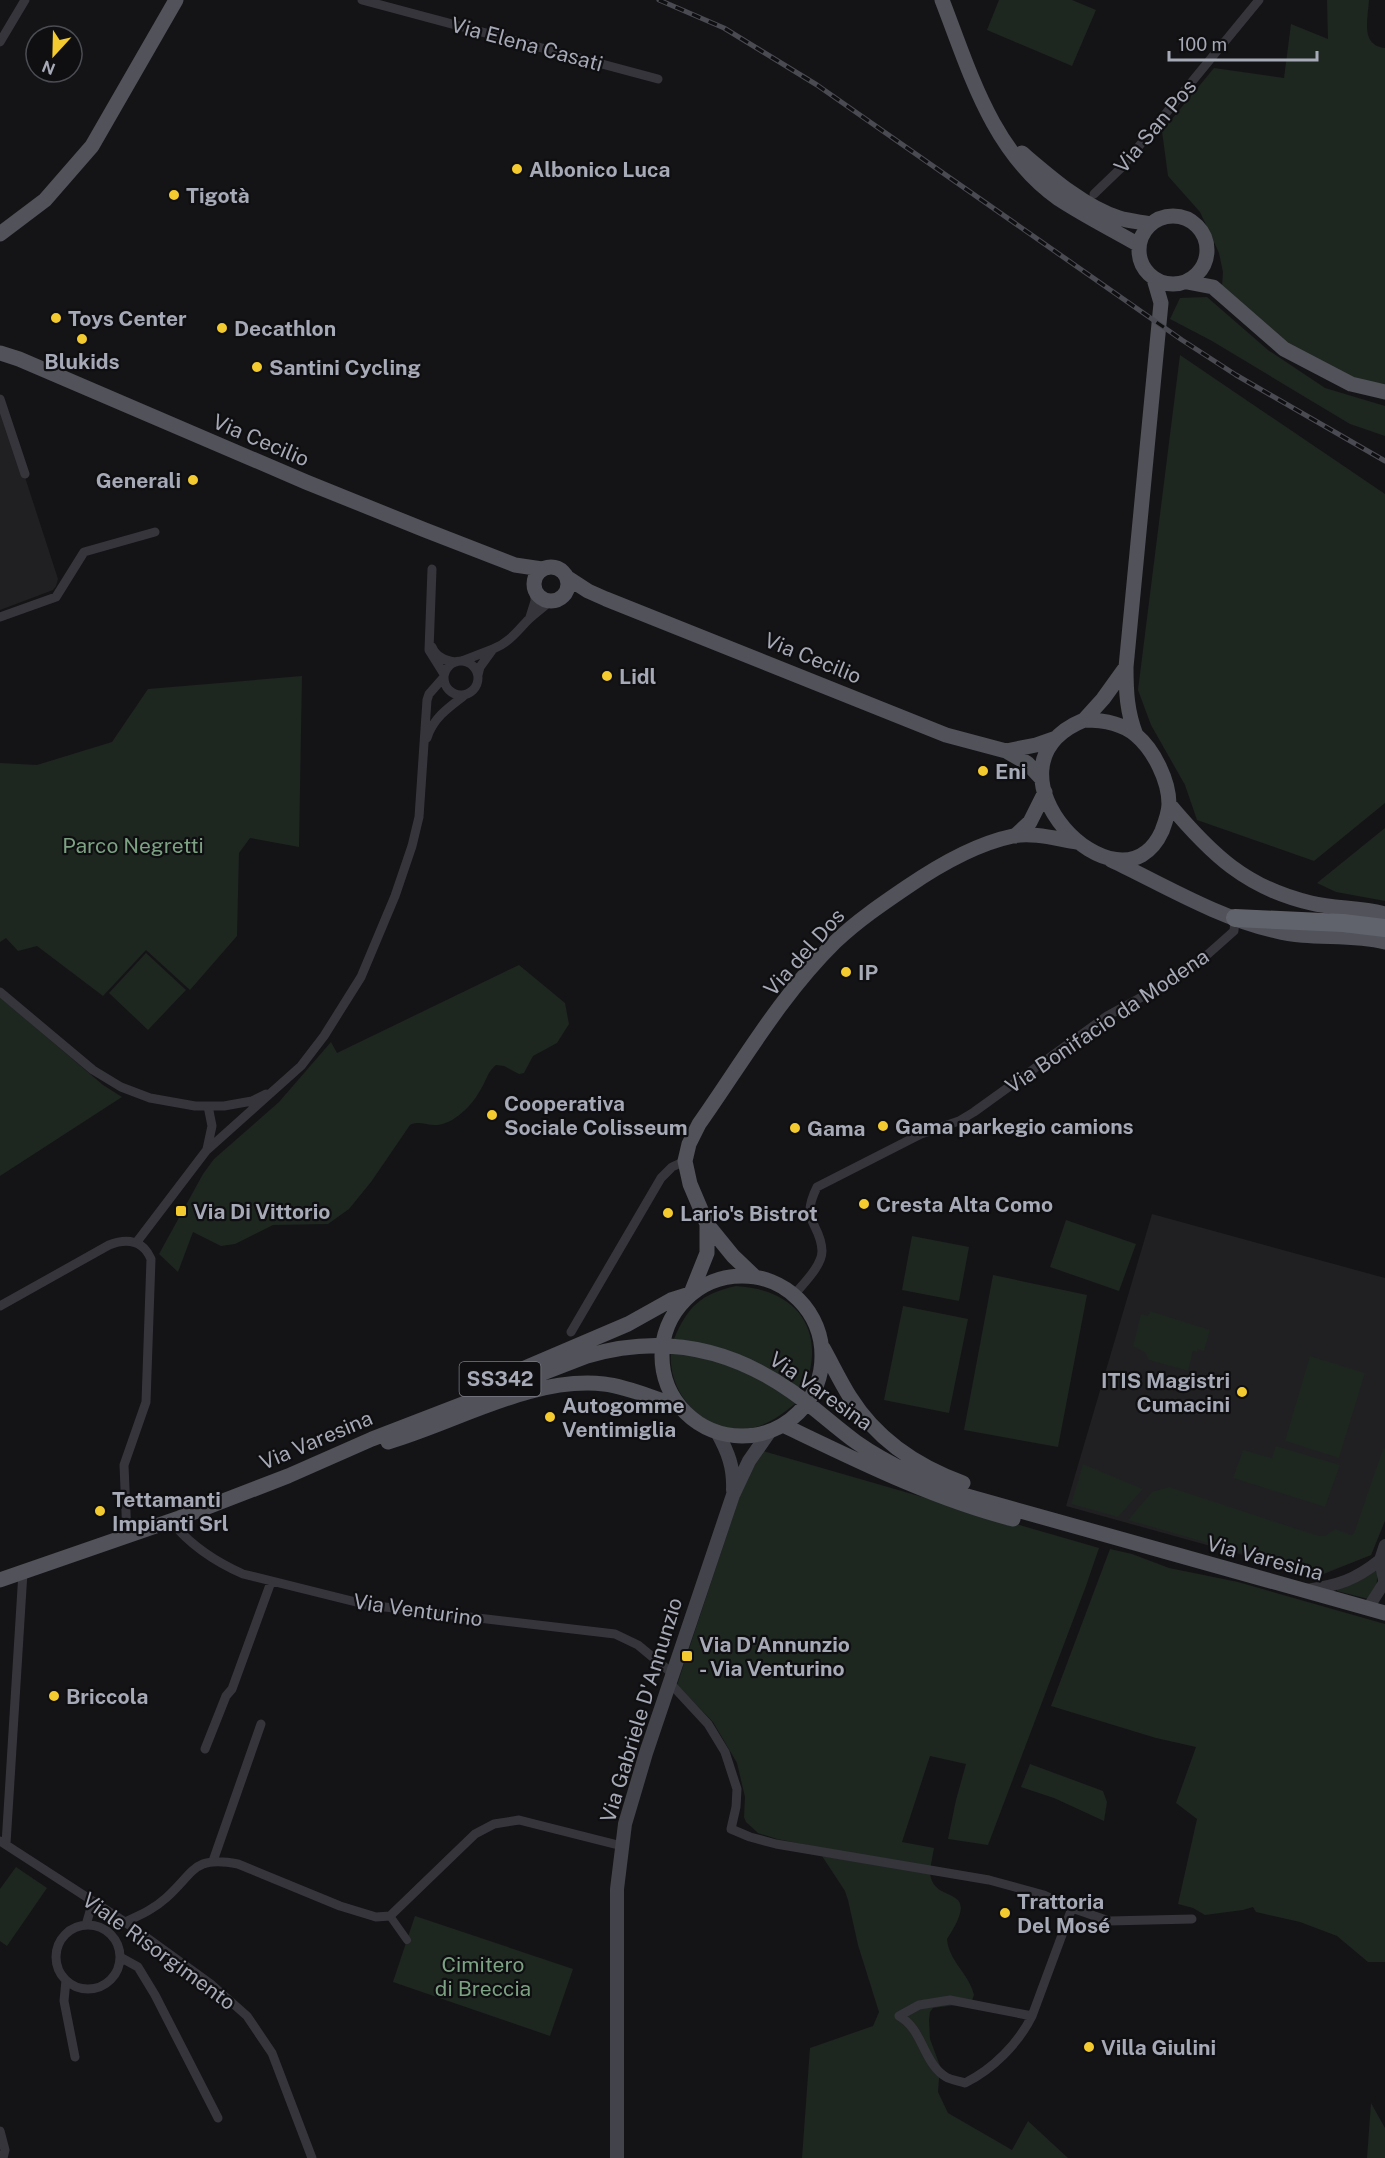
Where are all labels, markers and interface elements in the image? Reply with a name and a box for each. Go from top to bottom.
street label: Via Elena Casati [448,12,606,76]
north arrow [24,24,84,84]
scale bar [1169,24,1318,62]
text: 100 m [1178,34,1227,55]
text: N [39,56,58,79]
street label: Via San Pos [1109,74,1201,178]
place label: Albonico Luca [529,157,670,182]
marker: Albonico Luca [510,162,524,176]
place label: Tigotà [186,183,250,208]
marker: Tigotà [167,188,181,202]
place label: Toys Center [68,306,187,331]
marker: Toys Center [49,311,63,325]
place label: Decathlon [234,316,336,341]
marker: Decathlon [215,321,229,335]
marker: Blukids [75,332,89,346]
place label: Blukids [44,349,120,374]
place label: Santini Cycling [269,355,421,380]
marker: Santini Cycling [250,360,264,374]
street label: Via Cecilio [209,409,313,471]
place label: Generali [96,468,181,493]
marker: Generali [186,473,200,487]
street label: Via Cecilio [761,627,865,689]
place label: Lidl [619,664,657,689]
marker: Lidl [600,669,614,683]
place label: Eni [995,759,1026,784]
marker: Eni [976,764,990,778]
park label: Parco Negretti [62,833,204,858]
street label: Via del Dos [758,903,850,1001]
street label: Via Bonifacio da Modena [1000,944,1214,1098]
place label: IP [858,960,878,985]
marker: IP [839,965,853,979]
place label: Cooperativa Sociale Colisseum [504,1091,688,1140]
marker: Cooperativa Sociale Colisseum [485,1108,499,1122]
place label: Gama parkegio camions [895,1114,1134,1139]
place label: Gama [807,1116,865,1141]
marker: Gama parkegio camions [876,1119,890,1133]
marker: Gama [788,1121,802,1135]
place label: Cresta Alta Como [876,1192,1053,1217]
marker: Cresta Alta Como [857,1197,871,1211]
place label: Via Di Vittorio [193,1199,330,1224]
place label: Lario's Bistrot [680,1201,818,1226]
marker: Via Di Vittorio [174,1204,188,1218]
marker: Lario's Bistrot [661,1206,675,1220]
street label: Via Varesina [765,1346,877,1436]
road number: SS342 [460,1362,540,1396]
place label: ITIS Magistri Cumacini [1101,1368,1230,1417]
marker: ITIS Magistri Cumacini [1235,1385,1249,1399]
place label: Autogomme Ventimiglia [562,1393,685,1442]
street label: Via Varesina [256,1405,376,1475]
marker: Autogomme Ventimiglia [543,1410,557,1424]
place label: Tettamanti Impianti Srl [112,1487,229,1536]
marker: Tettamanti Impianti Srl [93,1504,107,1518]
street label: Via Varesina [1204,1530,1326,1586]
street label: Via Venturino [352,1589,484,1631]
street label: Via Gabriele D'Annunzio [595,1594,687,1826]
place label: Via D'Annunzio - Via Venturino [699,1632,850,1681]
marker: Via D'Annunzio - Via Venturino [680,1649,694,1663]
place label: Briccola [66,1684,148,1709]
marker: Briccola [47,1689,61,1703]
street label: Viale Risorgimento [78,1887,240,2015]
place label: Trattoria Del Mosé [1017,1889,1110,1938]
marker: Trattoria Del Mosé [998,1906,1012,1920]
park label: Cimitero di Breccia [435,1952,531,2001]
place label: Villa Giulini [1101,2035,1216,2060]
marker: Villa Giulini [1082,2040,1096,2054]

